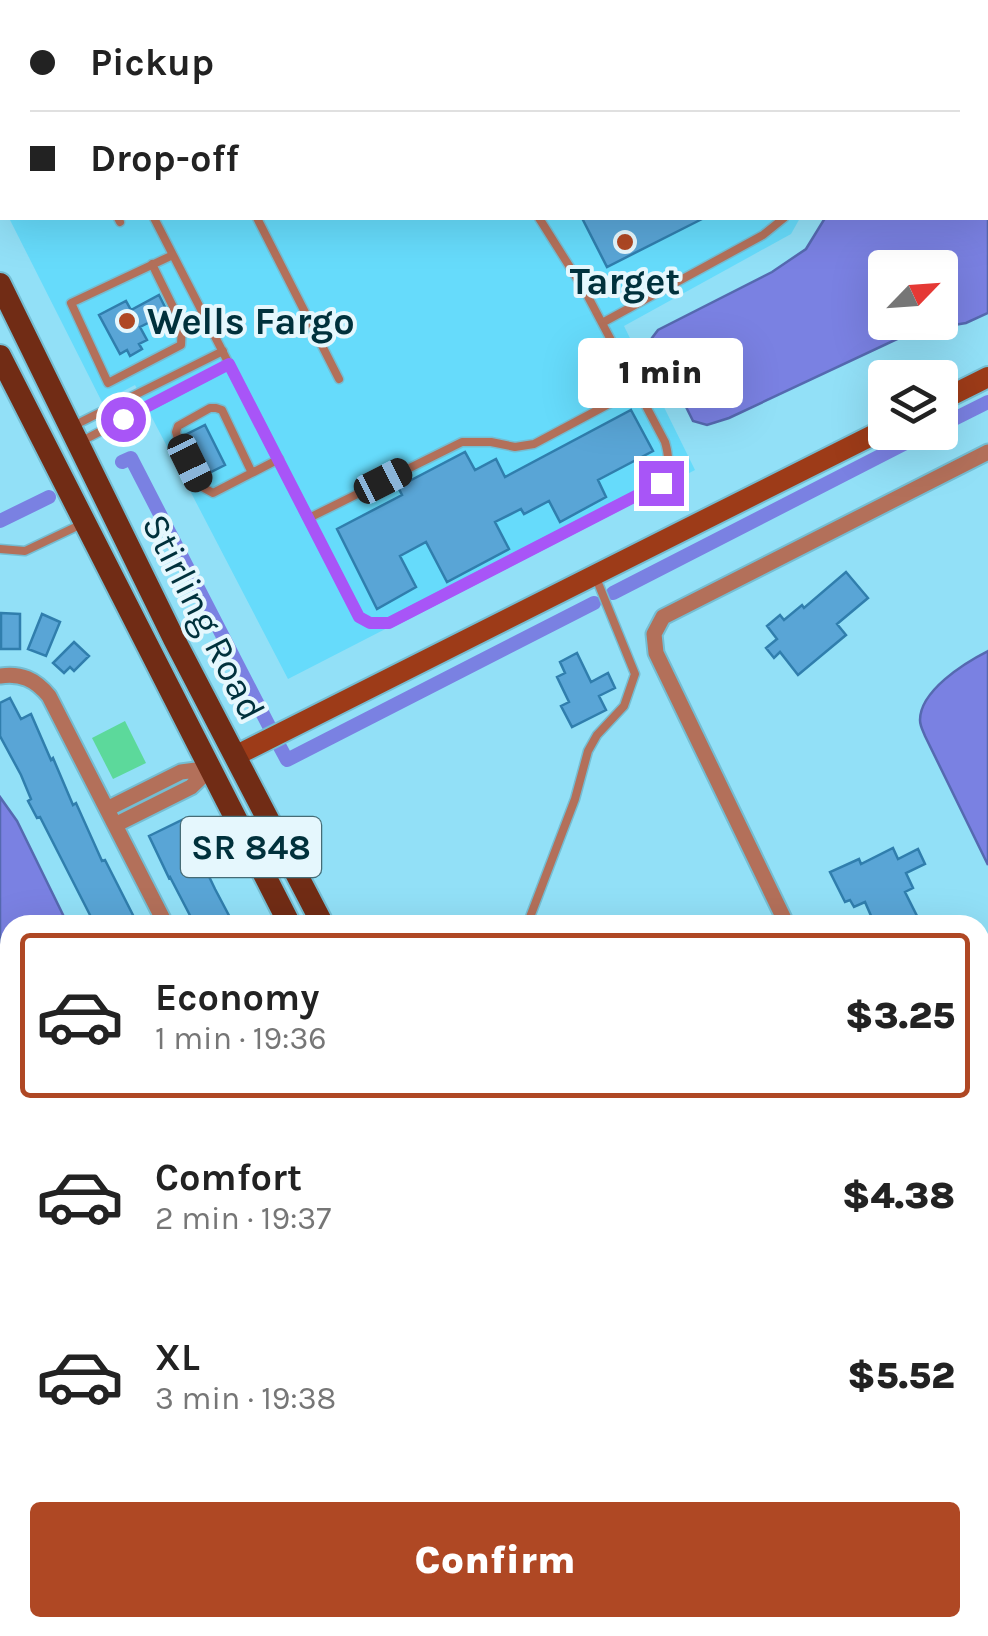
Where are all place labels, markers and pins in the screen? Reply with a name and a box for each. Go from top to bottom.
marker: Target [614,231,636,253]
place label: Target [570,259,680,304]
place label: Wells Fargo [147,299,355,344]
marker: Wells Fargo [116,310,138,332]

